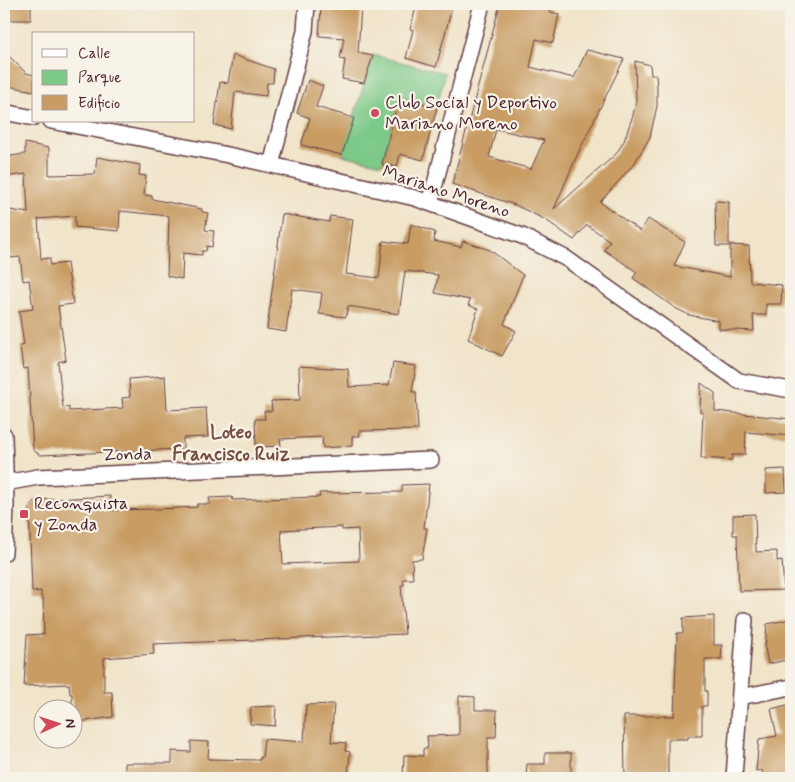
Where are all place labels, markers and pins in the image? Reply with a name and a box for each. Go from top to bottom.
place label: Club Social y Deportivo Mariano Moreno [385,91,557,136]
marker: Club Social y Deportivo Mariano Moreno [369,107,381,119]
place label: Reconquista y Zonda [34,492,128,537]
marker: Reconquista y Zonda [18,508,30,520]

